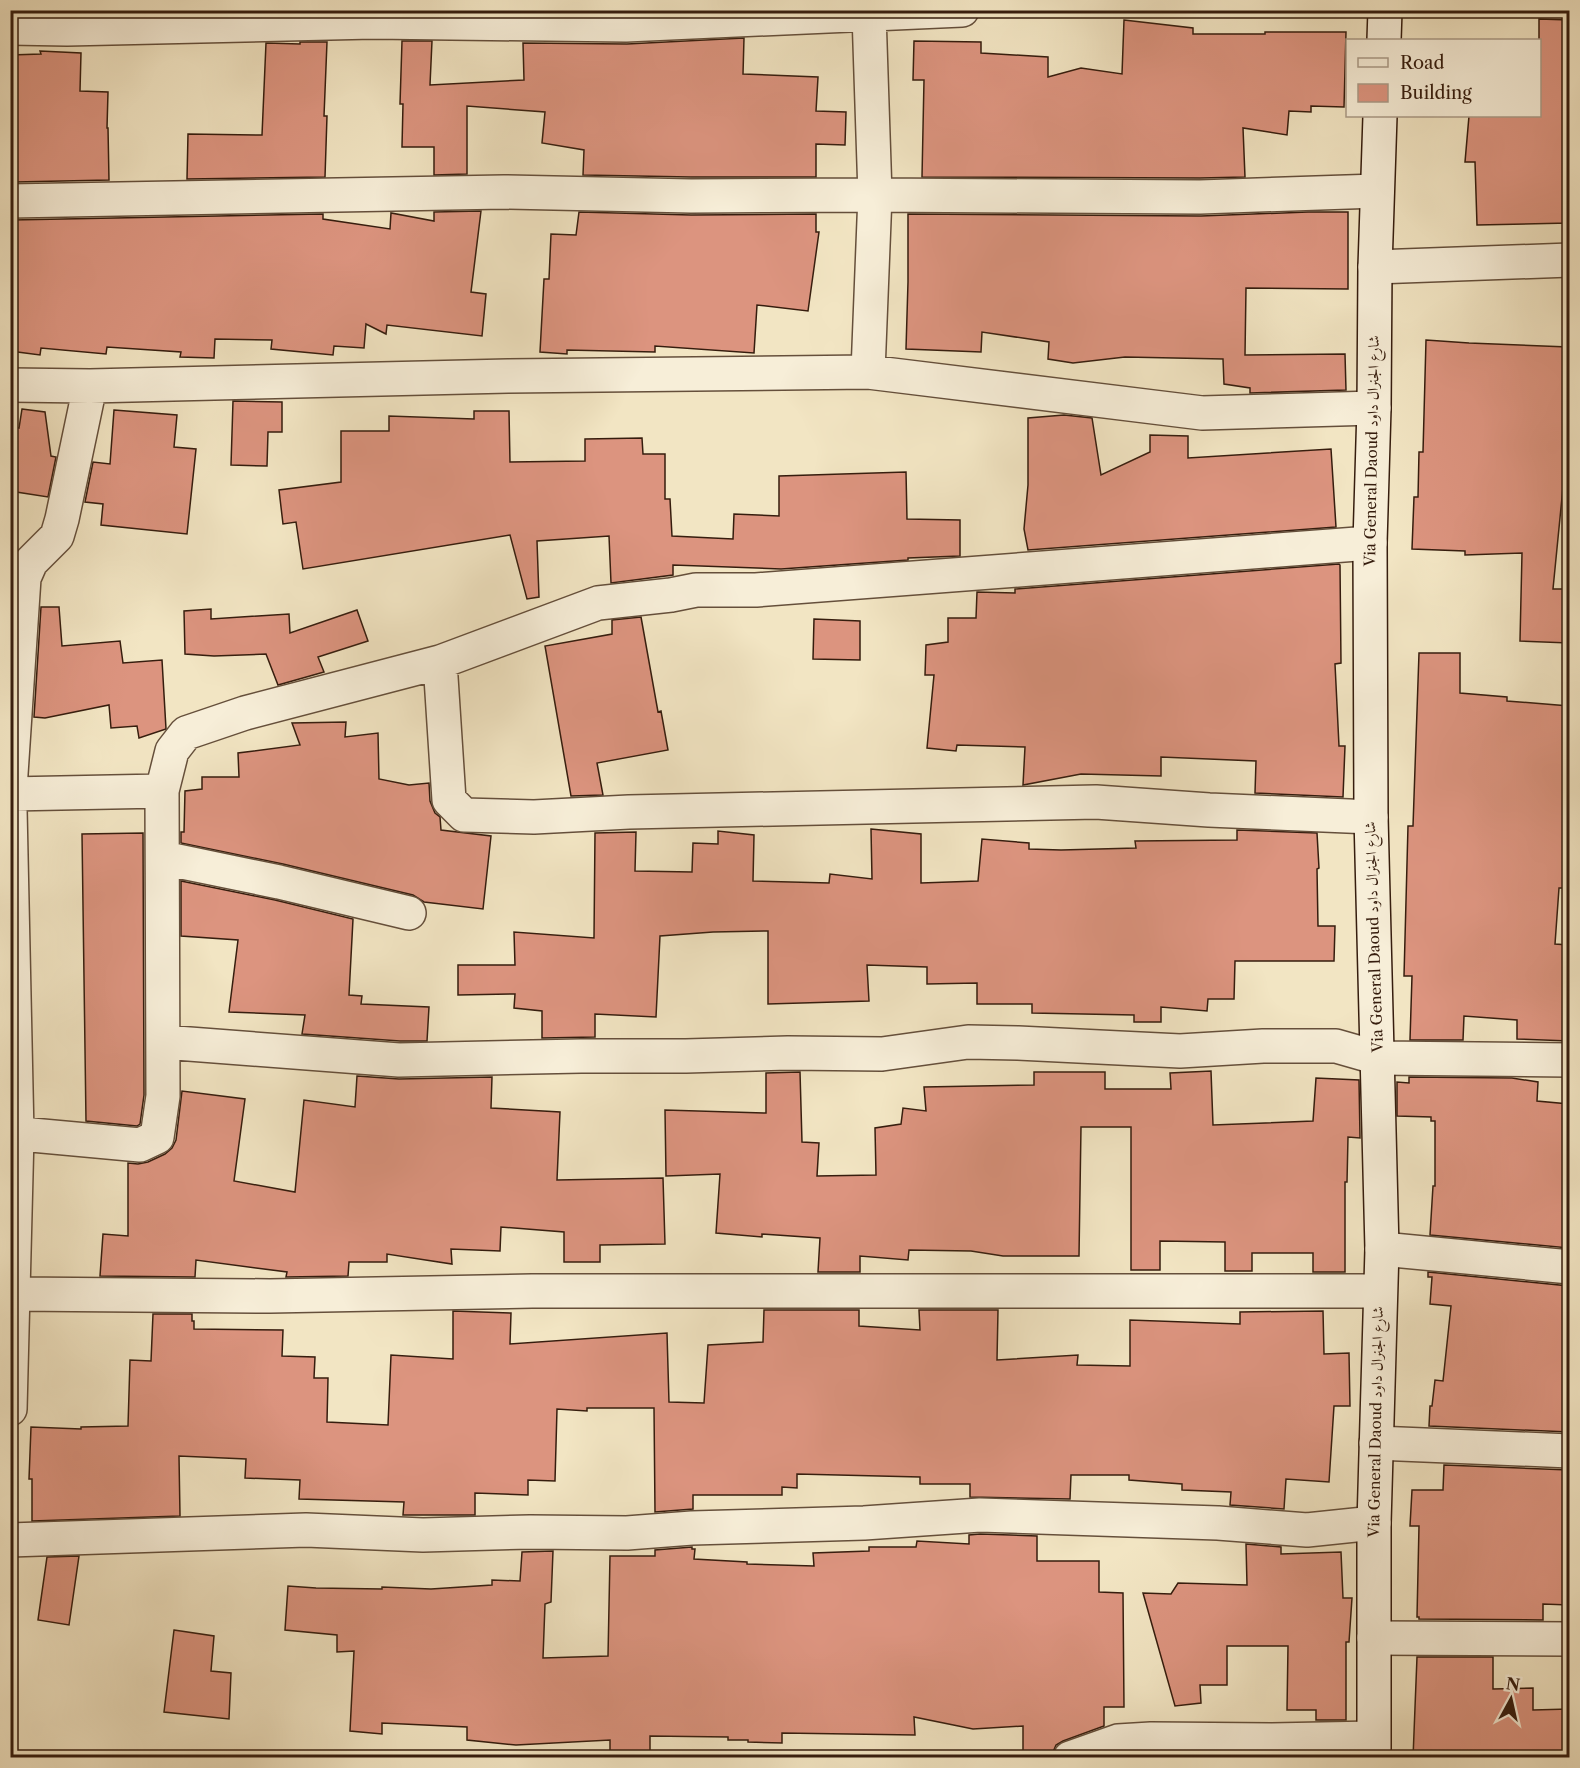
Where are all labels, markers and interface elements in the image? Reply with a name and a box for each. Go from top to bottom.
legend [1346,39,1541,117]
text: Road [1400,52,1445,74]
text: Building [1400,82,1472,104]
street label: Via General Daoud شارع الجنرال داود [1360,335,1387,568]
street label: Via General Daoud شارع الجنرال داود [1360,821,1391,1054]
street label: Via General Daoud شارع الجنرال داود [1364,1306,1391,1539]
north arrow [1481,1669,1541,1729]
text: N [1505,1673,1521,1695]

